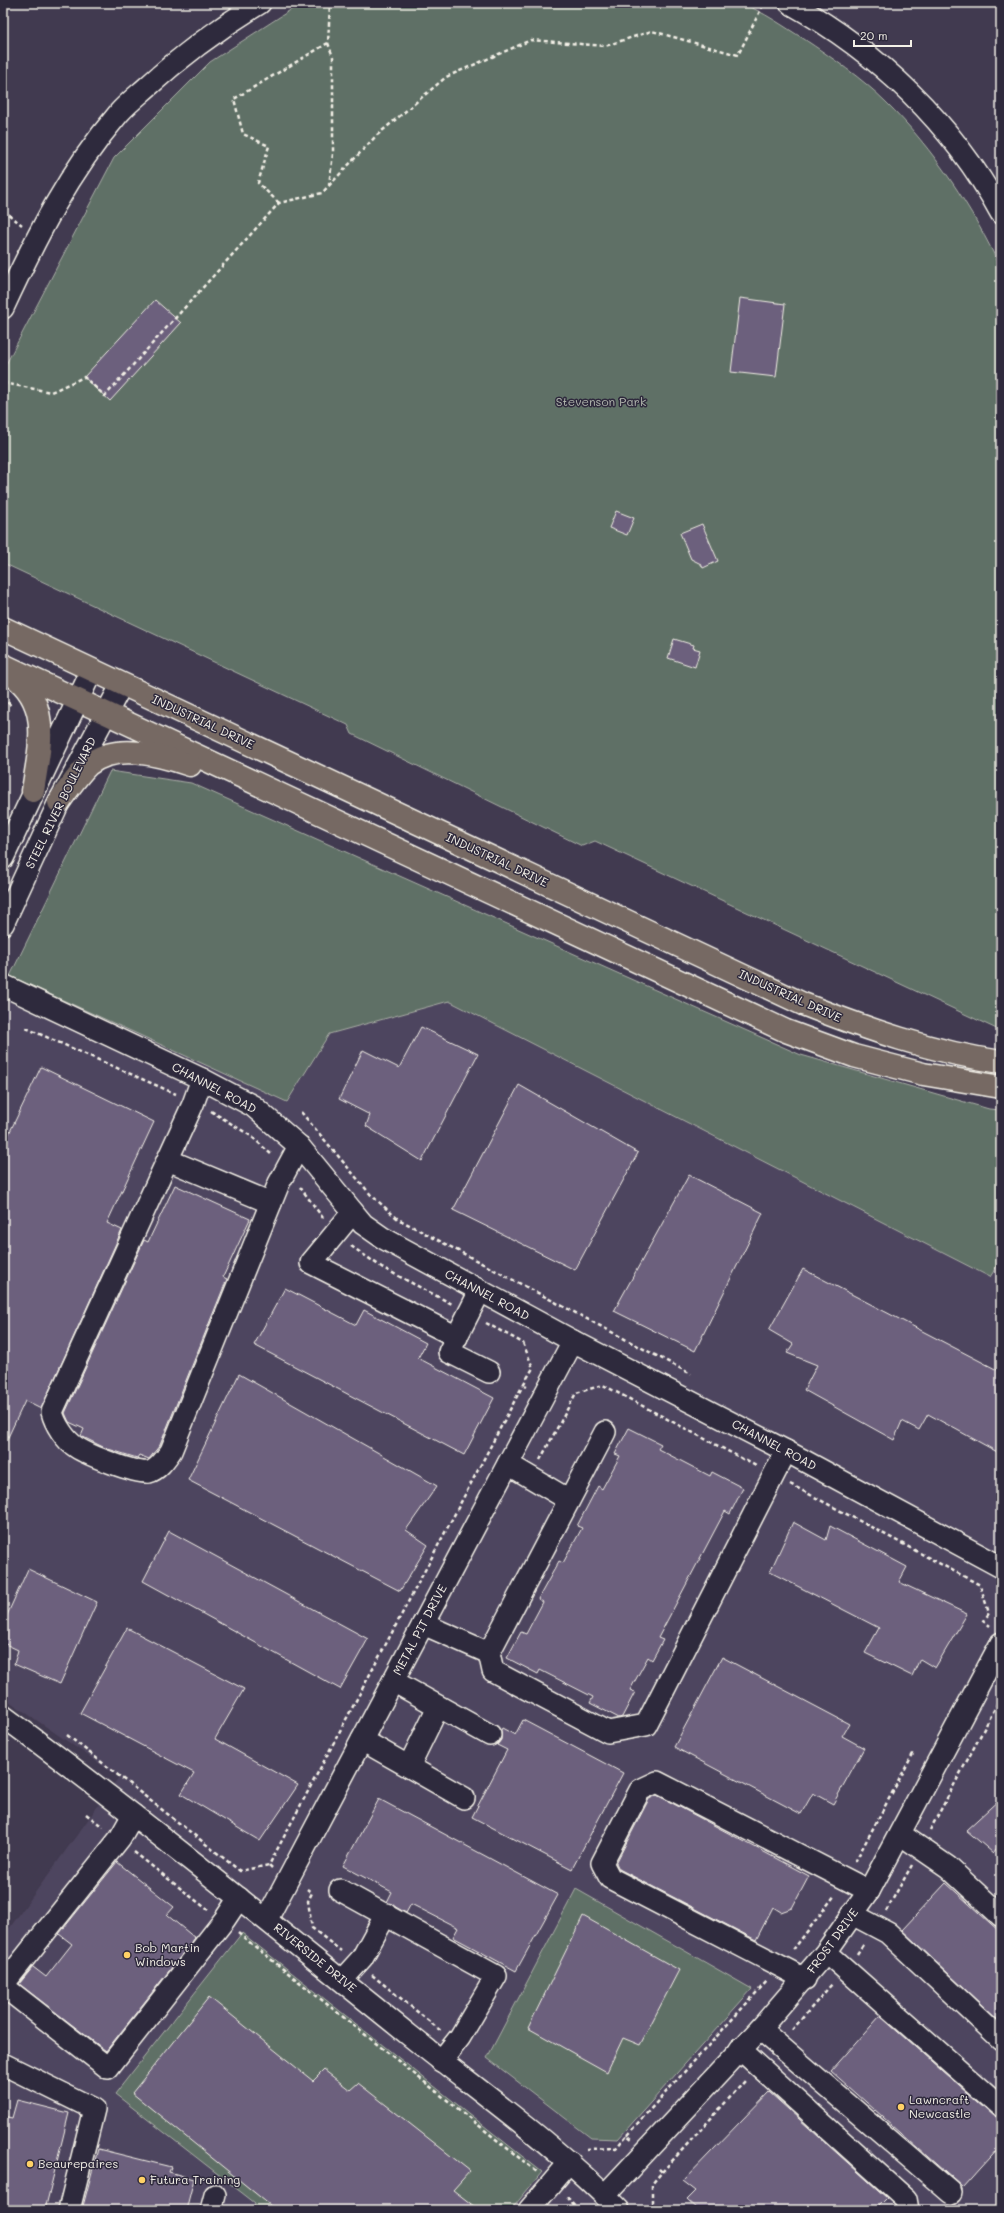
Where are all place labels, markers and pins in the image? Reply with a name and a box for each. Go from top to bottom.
place label: Bob Martin Windows [135,1939,200,1969]
marker: Bob Martin Windows [122,1950,132,1960]
place label: Lawncraft Newcastle [909,2091,971,2121]
marker: Lawncraft Newcastle [896,2102,906,2112]
place label: Beaurepaires [38,2155,118,2171]
marker: Beaurepaires [25,2159,35,2169]
place label: Futura Training [150,2171,240,2187]
marker: Futura Training [137,2175,147,2185]

